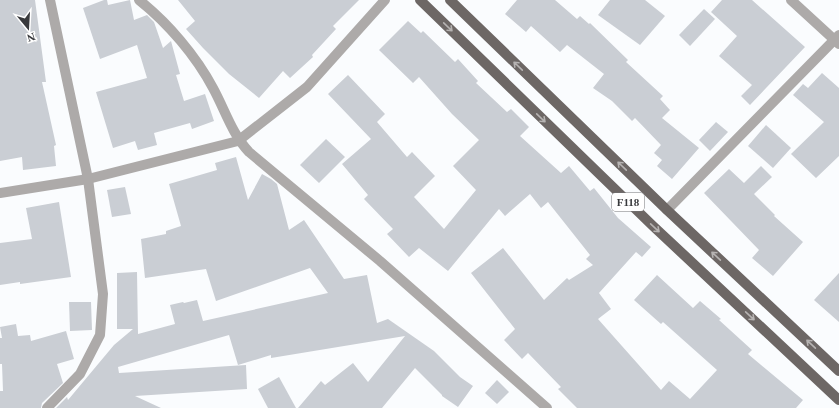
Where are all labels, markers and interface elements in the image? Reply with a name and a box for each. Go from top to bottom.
north arrow [8,8,48,48]
one-way arrow [443,22,453,32]
text: N [25,31,37,44]
one-way arrow [513,61,523,71]
one-way arrow [536,113,546,123]
one-way arrow [617,161,627,171]
road number: F118 [612,193,644,211]
one-way arrow [650,223,660,232]
one-way arrow [711,251,721,260]
one-way arrow [745,311,755,321]
one-way arrow [806,340,816,349]

